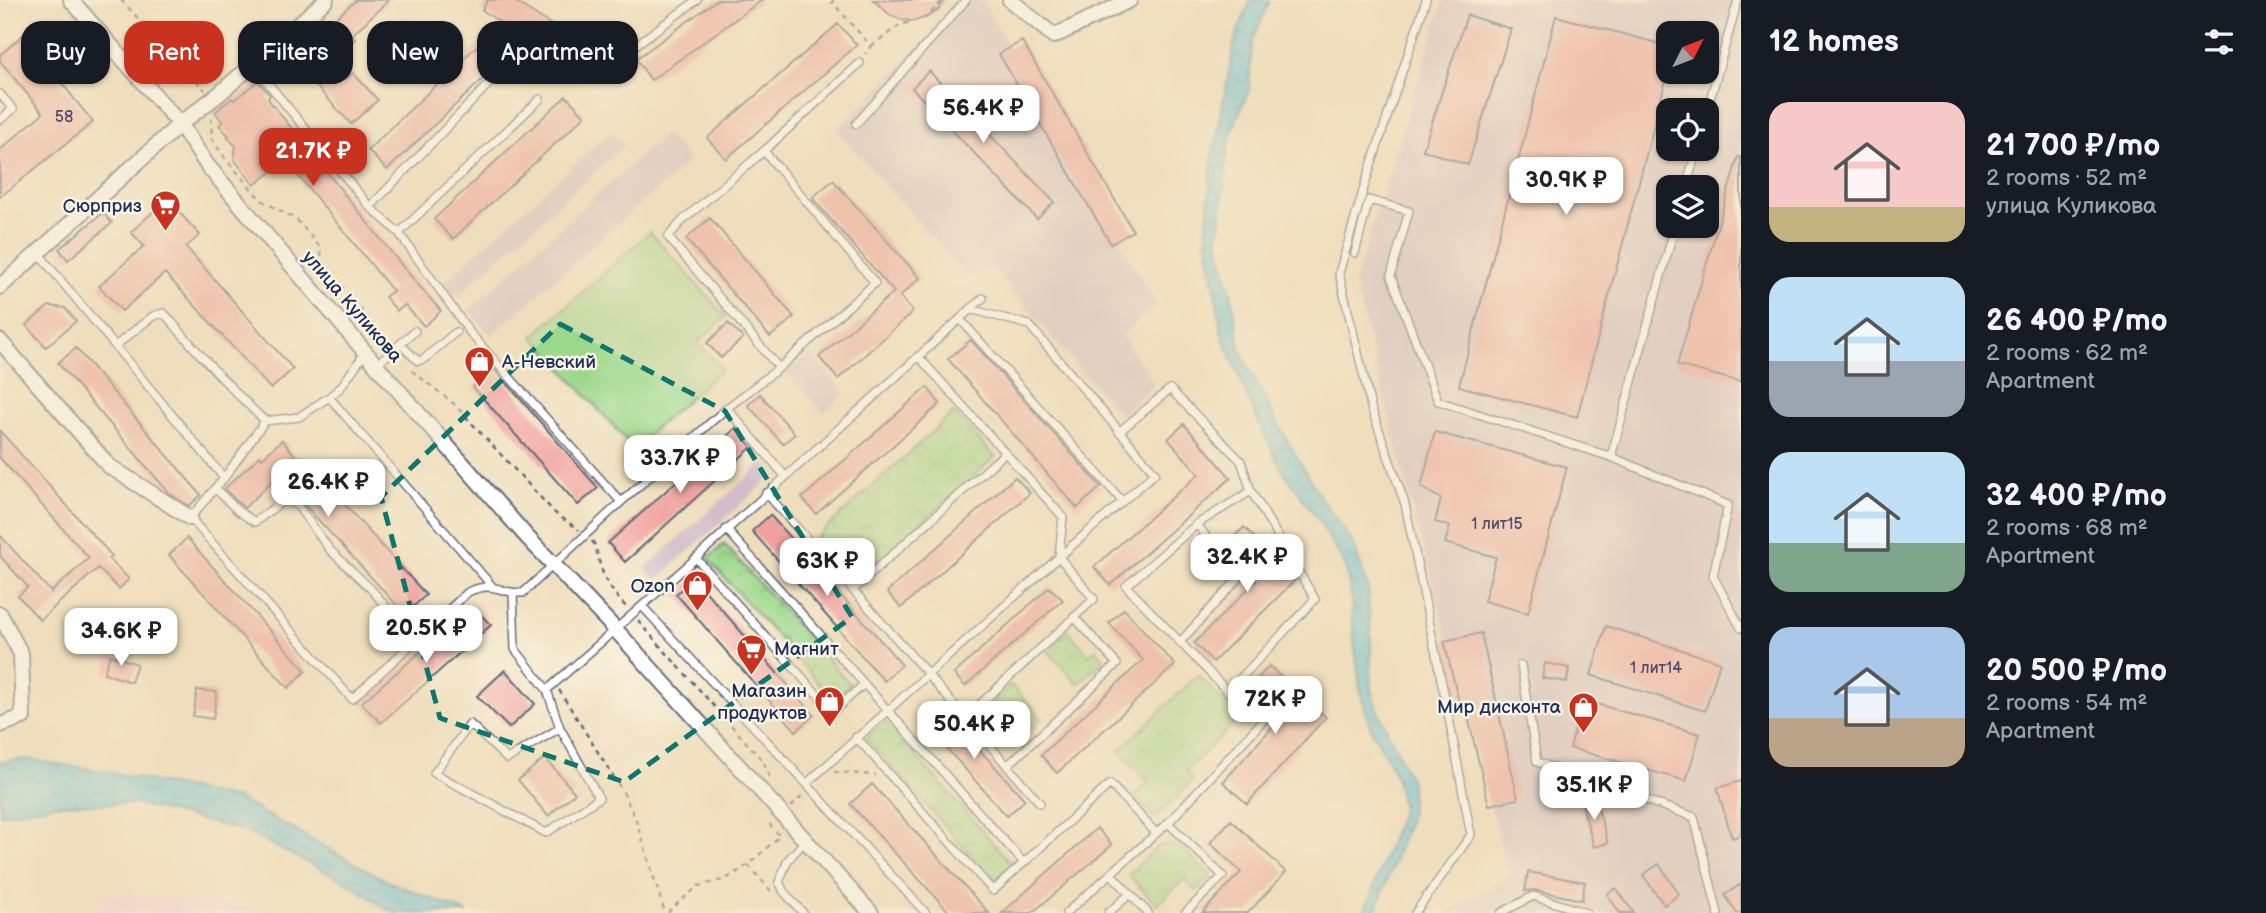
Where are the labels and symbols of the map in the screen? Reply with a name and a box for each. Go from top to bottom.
north arrow [1656,21,1718,84]
pin: 56.4K ₽ [918,86,1048,145]
house number: 58 [55,108,73,127]
pin: 21.7K ₽ [248,128,378,188]
pin: 30.9K ₽ [1501,158,1631,217]
supermarket icon: Сюрприз [148,189,182,233]
place label: Сюрприз [63,195,142,218]
street label: улица Куликова [297,246,407,368]
shop icon: А-Невский [462,345,496,389]
place label: А-Невский [501,351,596,374]
pin: 33.7K ₽ [615,435,745,495]
pin: 26.4K ₽ [263,460,393,519]
house number: 1 лит15 [1471,515,1523,534]
pin: 32.4K ₽ [1182,534,1312,594]
pin: 63K ₽ [778,538,876,598]
shop icon: Ozon [681,569,715,613]
place label: Ozon [630,575,675,598]
pin: 20.5K ₽ [361,606,491,665]
pin: 34.6K ₽ [56,608,186,668]
supermarket icon: Магнит [734,632,768,676]
place label: Магнит [774,638,839,661]
house number: 1 лит14 [1630,659,1682,678]
pin: 72K ₽ [1226,676,1324,736]
place label: Магазин продуктов [717,680,807,725]
shop icon: Магазин продуктов [813,685,847,729]
shop icon: Мир дисконта [1567,690,1601,734]
place label: Мир дисконта [1437,696,1561,719]
pin: 50.4K ₽ [909,702,1039,761]
pin: 35.1K ₽ [1529,762,1659,822]

